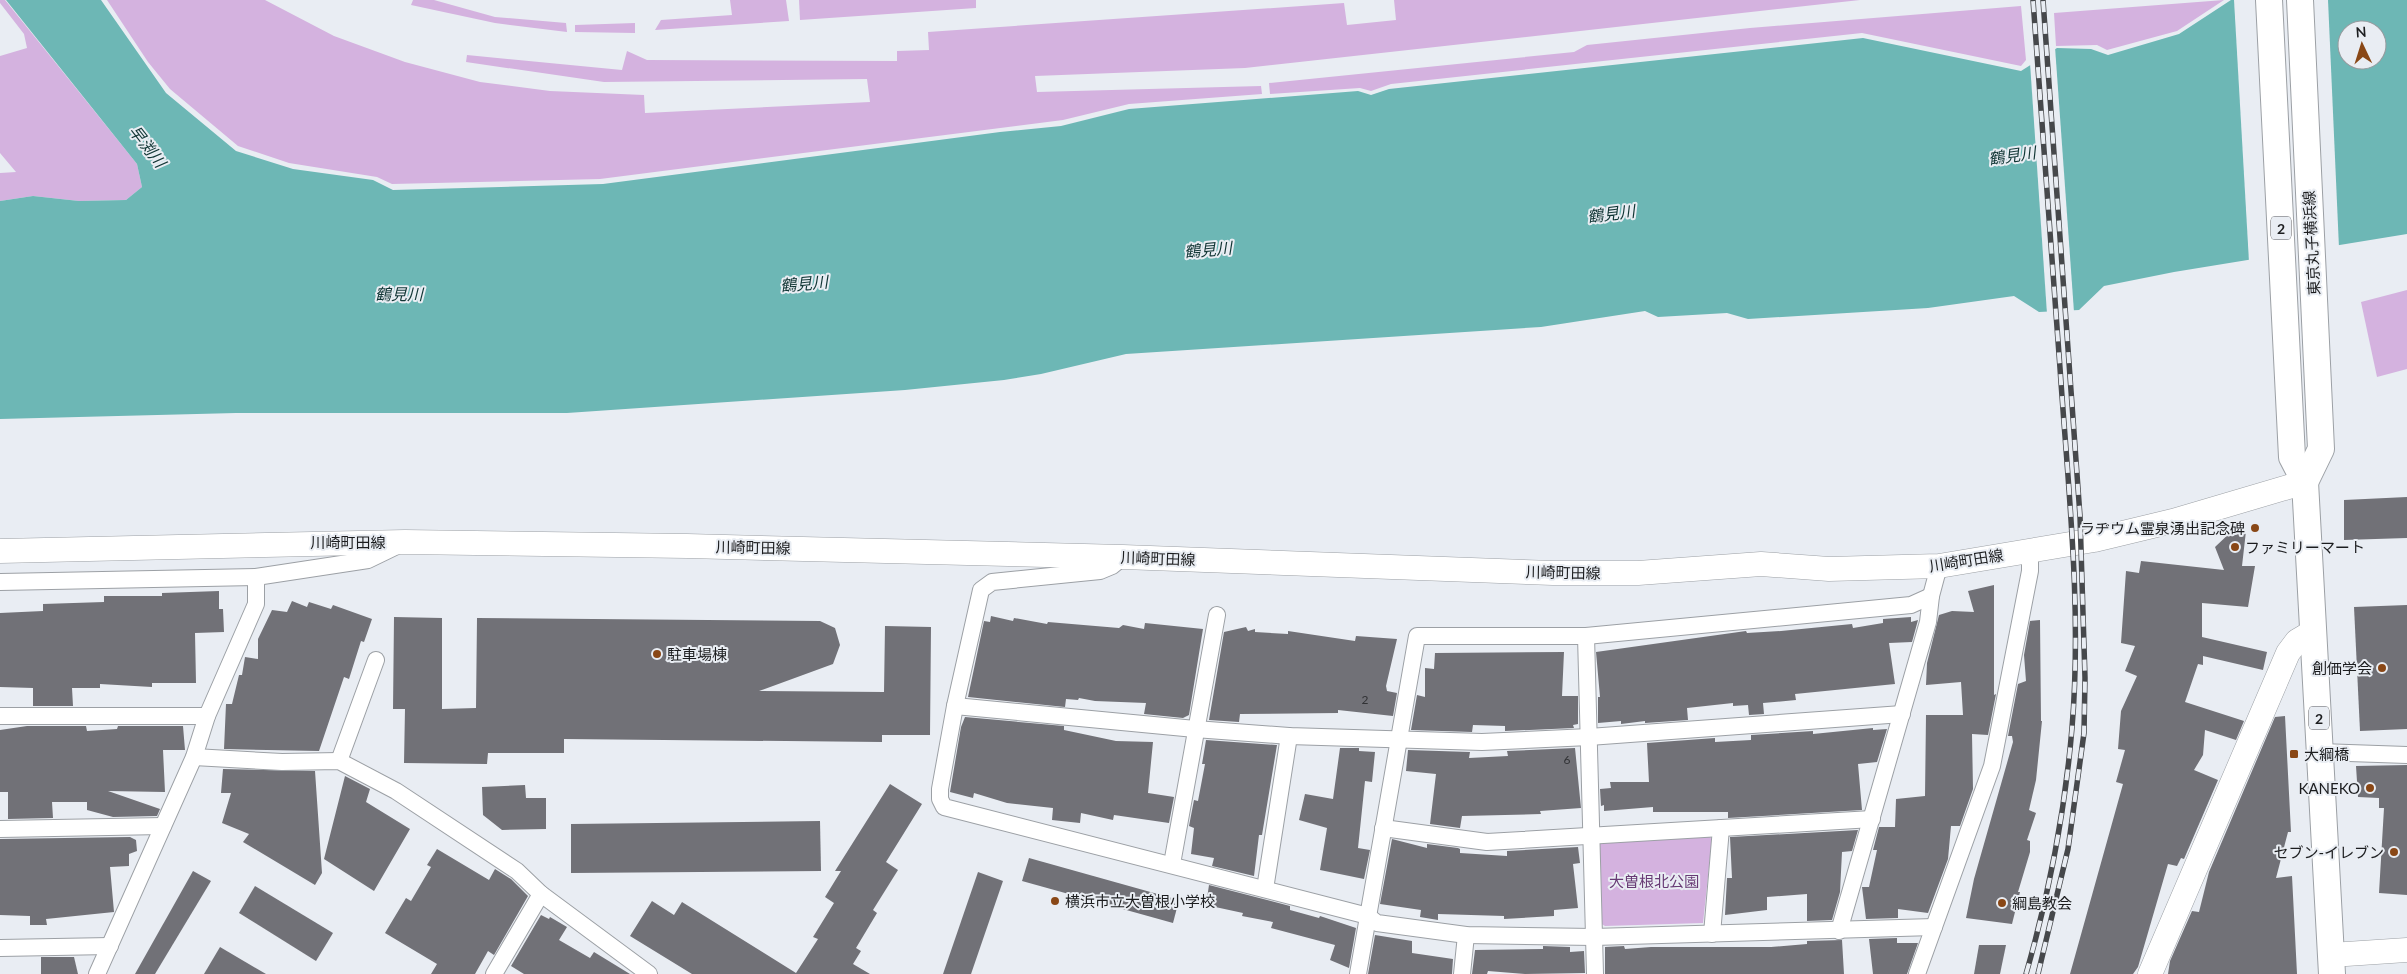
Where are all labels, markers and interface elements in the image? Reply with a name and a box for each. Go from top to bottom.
north arrow [2337,20,2387,70]
text: N [2355,23,2367,40]
water label: 早渕川 [126,121,171,172]
water label: 鶴見川 [1987,142,2039,168]
street label: 東京丸子横浜線 [2299,190,2323,296]
water label: 鶴見川 [1586,200,1638,225]
road number: 2 [2271,217,2291,240]
water label: 鶴見川 [1183,237,1235,261]
water label: 鶴見川 [779,271,831,295]
water label: 鶴見川 [375,284,425,303]
place label: ラヂウム霊泉湧出記念碑 [2080,519,2245,537]
marker: ラヂウム霊泉湧出記念碑 [2249,522,2261,534]
street label: 川崎町田線 [310,533,386,551]
street label: 川崎町田線 [715,537,791,557]
place label: ファミリーマート [2245,538,2365,556]
marker: ファミリーマート [2229,541,2241,553]
street label: 川崎町田線 [1928,545,2004,575]
street label: 川崎町田線 [1120,548,1196,568]
street label: 川崎町田線 [1525,562,1601,582]
place label: 駐車場棟 [667,645,727,663]
marker: 駐車場棟 [651,648,663,660]
place label: 創価学会 [2312,659,2372,677]
marker: 創価学会 [2376,662,2388,674]
house number: 2 [1362,692,1369,707]
road number: 2 [2309,706,2329,730]
place label: 大綱橋 [2304,745,2349,763]
marker: 大綱橋 [2288,748,2300,760]
house number: 6 [1564,752,1571,767]
place label: KANEKO [2298,779,2360,797]
marker: KANEKO [2364,782,2376,794]
place label: セブン-イレブン [2273,843,2384,861]
marker: セブン-イレブン [2388,846,2400,858]
park label: 大曽根北公園 [1609,872,1699,890]
place label: 横浜市立大曽根小学校 [1065,892,1215,910]
place label: 綱島教会 [2012,894,2072,912]
marker: 横浜市立大曽根小学校 [1049,895,1061,907]
marker: 綱島教会 [1996,897,2008,909]

